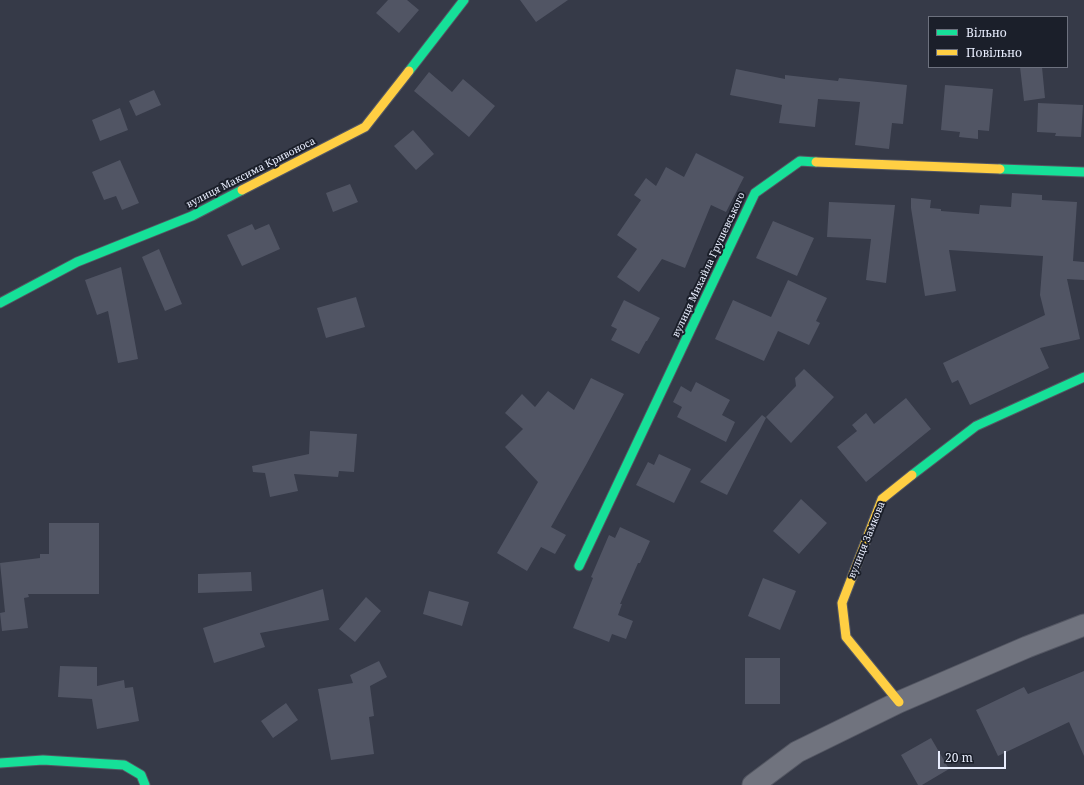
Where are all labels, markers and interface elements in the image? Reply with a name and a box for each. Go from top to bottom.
legend [928,16,1068,68]
text: Вільно [966,24,1007,41]
text: Повільно [966,44,1022,61]
street label: вулиця Максима Кривоноса [185,135,317,211]
street label: вулиця Михайла Грушевського [670,191,748,339]
street label: вулиця Замкова [846,500,888,580]
scale bar [940,743,1008,769]
text: 20 m [945,749,973,766]

